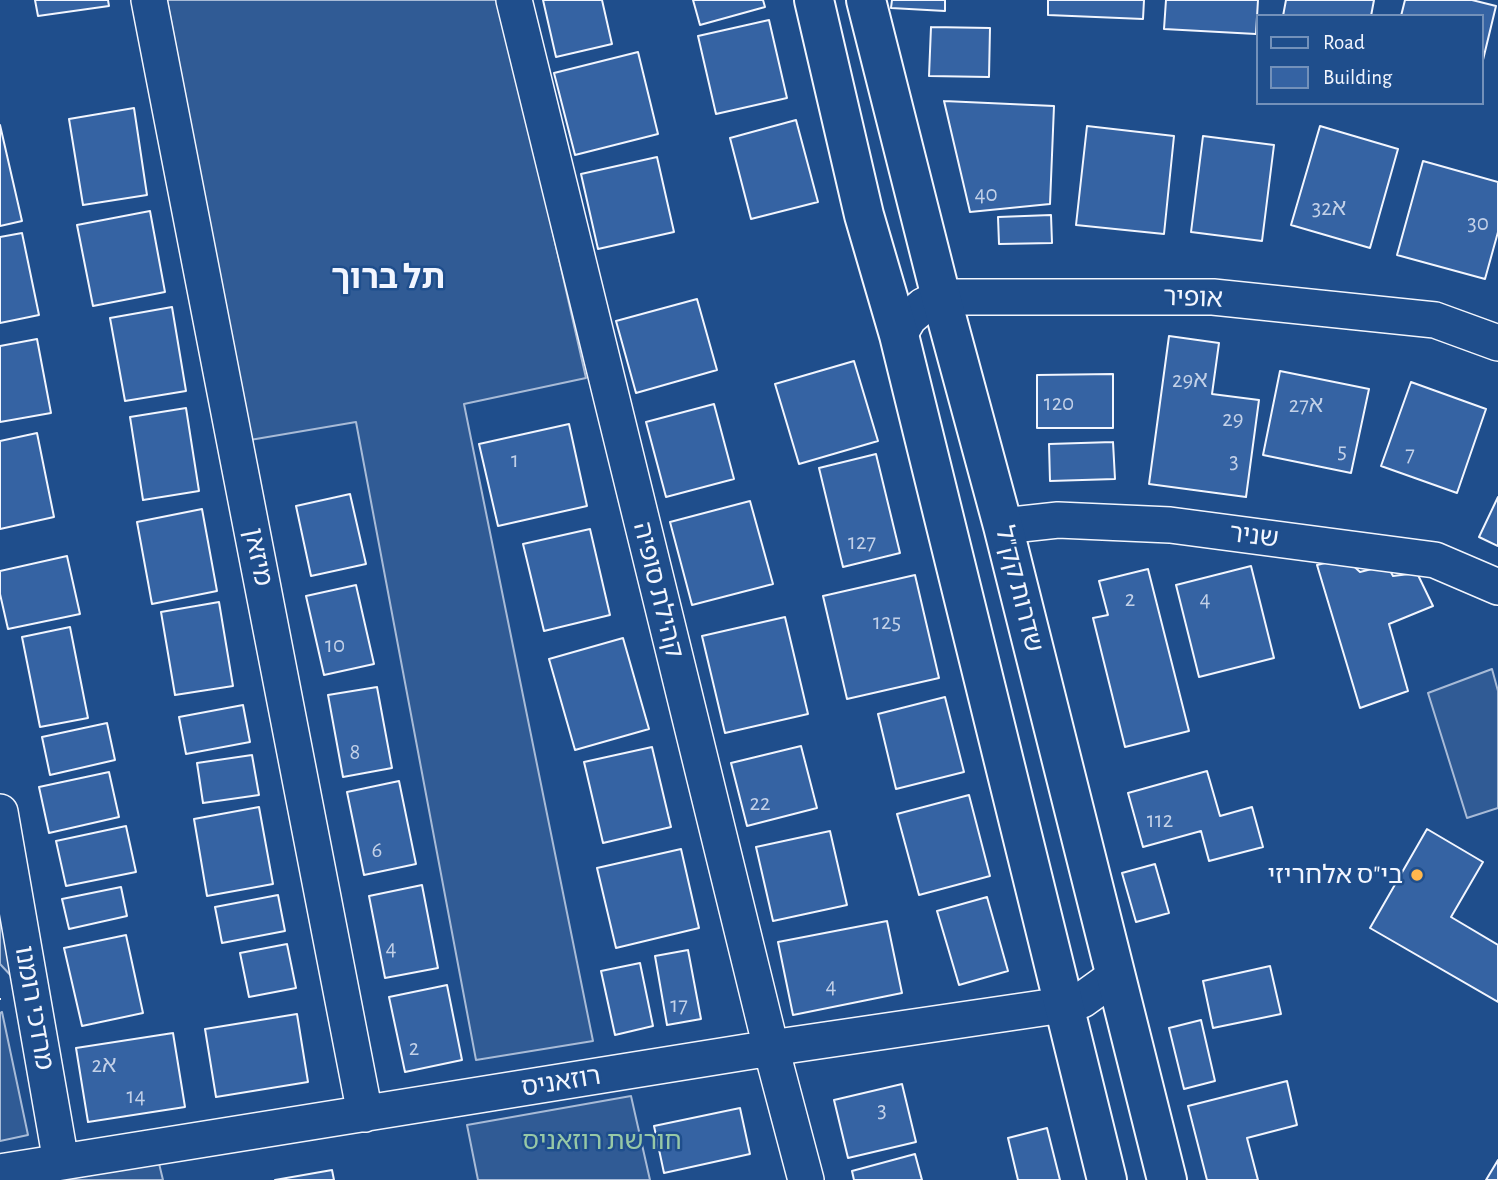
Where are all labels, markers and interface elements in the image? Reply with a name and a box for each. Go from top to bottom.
legend [1256,14,1484,105]
text: Road [1323,32,1365,53]
text: Building [1323,67,1392,88]
house number: 40 [974,180,998,208]
house number: 32א [1312,194,1346,222]
house number: 30 [1467,209,1489,237]
district label: תל ברוך [331,258,445,298]
street label: אופיר [1162,281,1224,315]
house number: 29א [1172,366,1208,394]
house number: 120 [1044,389,1074,417]
house number: 27א [1289,391,1323,419]
house number: 29 [1222,405,1244,433]
house number: 5 [1337,437,1347,465]
house number: 7 [1405,440,1415,468]
house number: 1 [511,446,519,474]
house number: 3 [1229,447,1239,475]
street label: שניר [1228,518,1280,554]
street label: קהילת סופיה [626,519,690,661]
street label: שדרות קק"ל [988,523,1050,655]
street label: מיזאן [237,525,279,589]
house number: 127 [848,528,876,556]
house number: 2 [1125,585,1135,613]
house number: 4 [1199,585,1211,613]
house number: 125 [873,608,901,636]
house number: 10 [325,631,345,659]
house number: 8 [350,738,360,766]
house number: 22 [750,789,770,817]
house number: 112 [1147,806,1173,834]
house number: 6 [372,836,382,864]
place label: בי"ס אלחריזי [1268,859,1403,891]
marker: בי"ס אלחריזי [1409,867,1425,883]
house number: 4 [385,934,397,962]
street label: מרדכי רומנו [8,943,60,1073]
house number: 4 [825,972,837,1000]
house number: 17 [670,991,688,1019]
house number: 2 [409,1034,419,1062]
house number: 2א [91,1051,117,1079]
street label: רוזאניס [519,1060,603,1104]
house number: 14 [127,1082,145,1110]
house number: 3 [877,1096,887,1124]
park label: חורשת רוזאניס [522,1125,682,1157]

